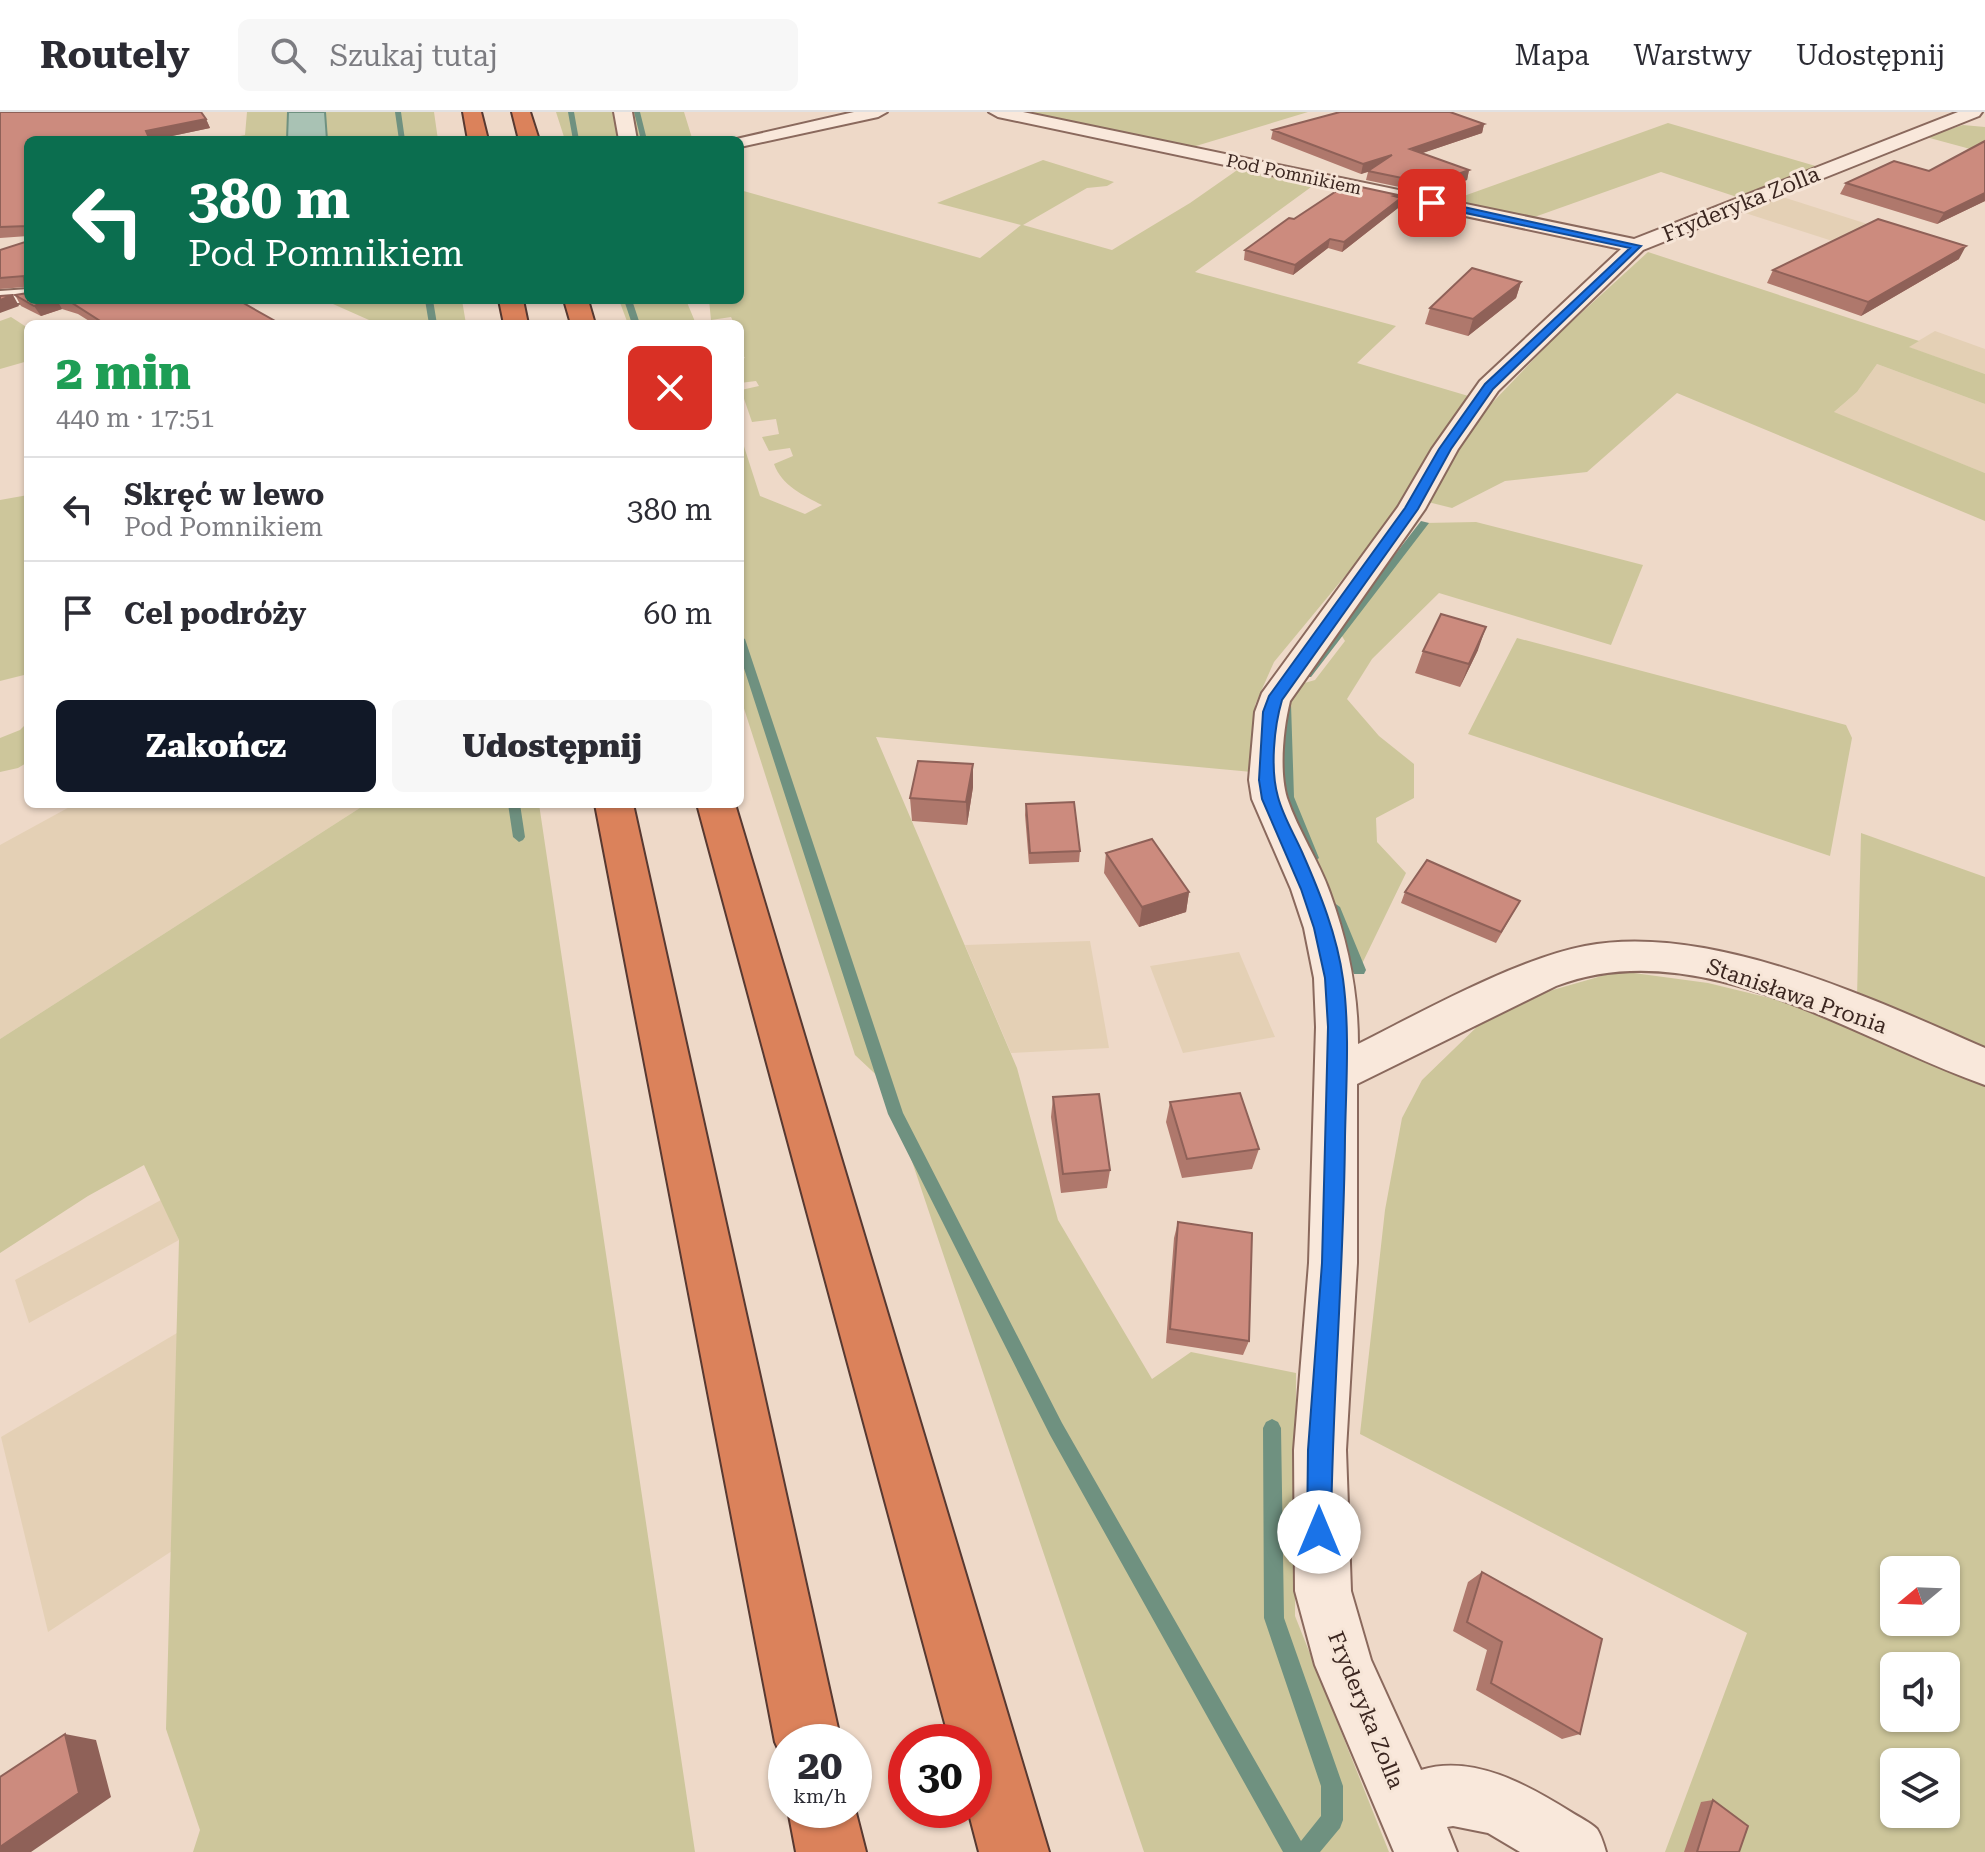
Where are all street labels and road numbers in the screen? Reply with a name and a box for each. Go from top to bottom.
street label: Pod Pomnikiem [1224,149,1364,199]
street label: Fryderyka Zolla [1659,161,1823,247]
street label: Stanisława Pronia [1704,953,1890,1039]
street label: Fryderyka Zolla [1323,1628,1409,1792]

